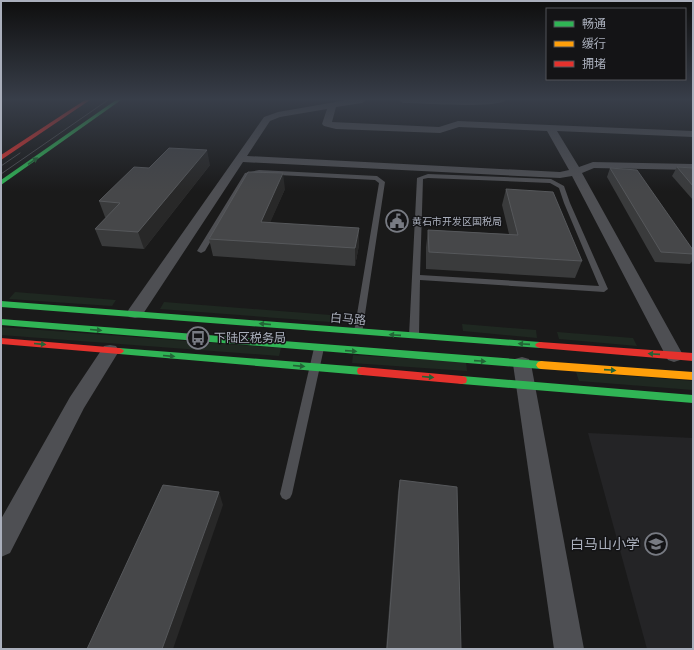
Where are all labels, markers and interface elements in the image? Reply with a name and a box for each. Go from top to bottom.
legend [546,8,686,80]
text: 畅通 [582,17,606,31]
text: 缓行 [582,37,606,51]
text: 拥堵 [582,57,606,71]
one-way arrow [28,157,38,165]
public building icon: 黄石市开发区国税局 [384,208,410,234]
place label: 黄石市开发区国税局 [412,216,502,227]
street label: 白马路 [329,310,367,328]
one-way arrow [259,320,271,327]
bus stop icon: 下陆区税务局 [185,325,211,351]
one-way arrow [90,327,102,333]
place label: 下陆区税务局 [214,331,286,345]
one-way arrow [389,331,401,338]
one-way arrow [34,341,46,348]
one-way arrow [518,341,530,348]
one-way arrow [345,347,357,354]
one-way arrow [648,350,660,357]
one-way arrow [163,352,175,359]
one-way arrow [474,357,487,364]
one-way arrow [293,363,305,370]
one-way arrow [604,367,616,374]
one-way arrow [422,374,434,380]
school or university icon: 白马山小学 [643,531,669,557]
place label: 白马山小学 [570,536,640,552]

